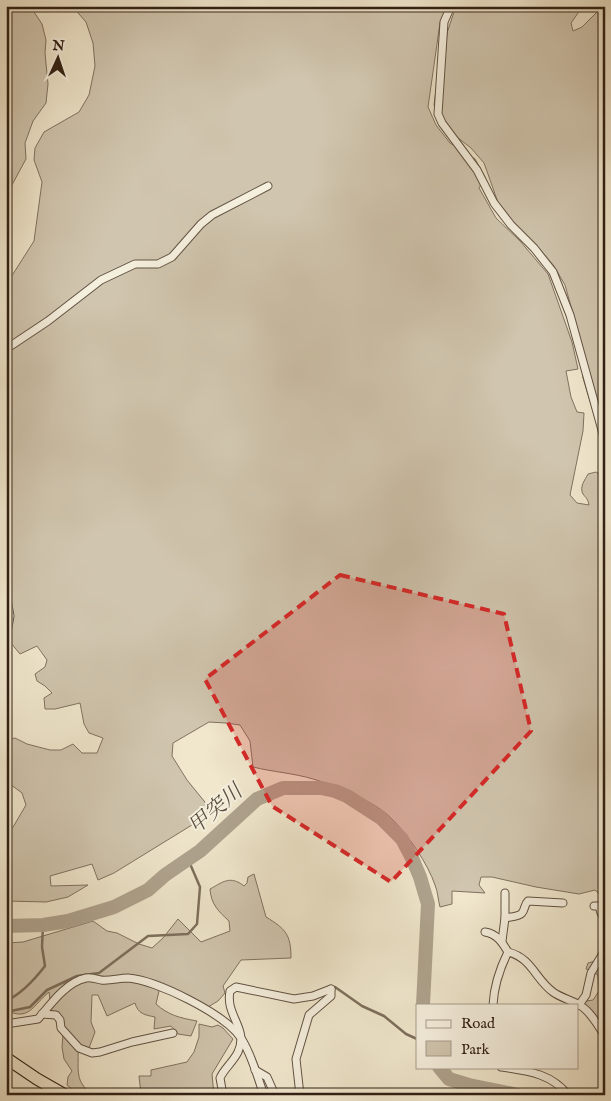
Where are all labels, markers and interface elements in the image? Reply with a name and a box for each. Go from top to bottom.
north arrow [32,32,82,82]
text: N [51,37,65,55]
water label: 甲突川 [183,778,250,841]
legend [416,1004,578,1068]
text: Road [461,1014,496,1033]
text: Park [461,1040,491,1059]

